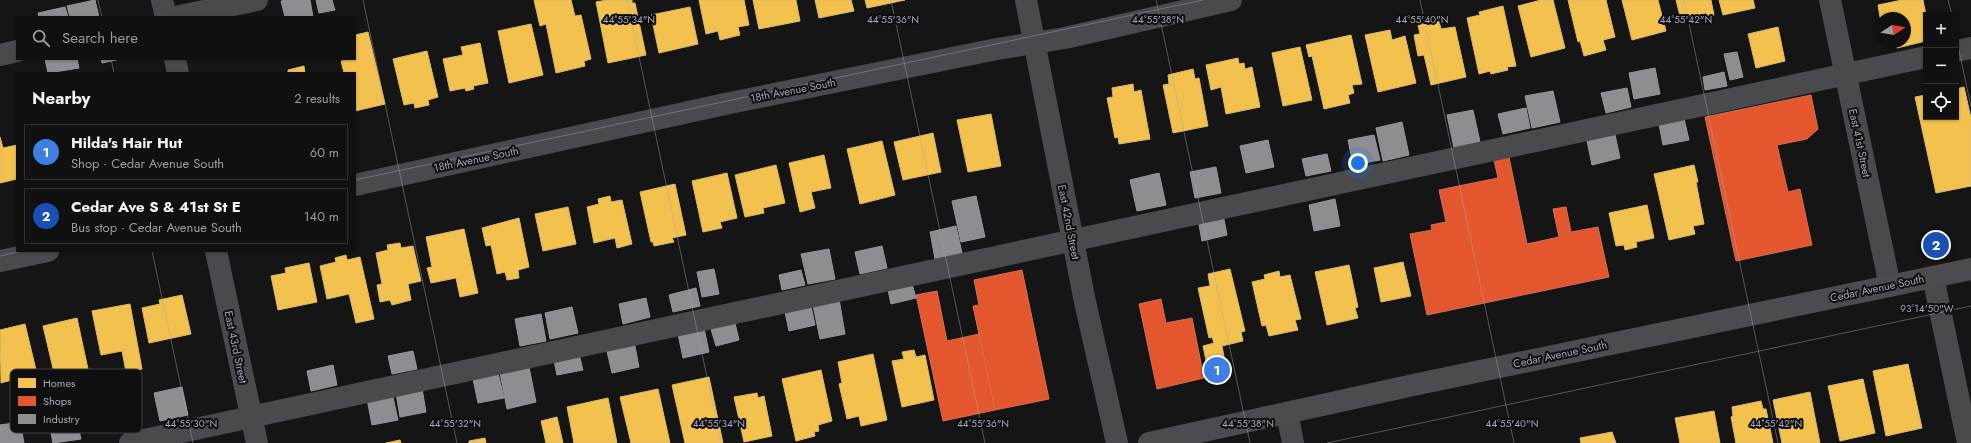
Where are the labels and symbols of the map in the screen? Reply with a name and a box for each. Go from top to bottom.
text: 44°55'34"N [603,12,655,27]
text: 44°55'36"N [867,12,919,27]
text: 44°55'38"N [1132,12,1184,27]
text: 44°55'40"N [1396,12,1448,27]
text: 44°55'42"N [1660,12,1712,27]
north arrow [1875,12,1911,48]
street label: 18th Avenue South [749,74,837,106]
street label: East 41st Street [1845,107,1875,179]
street label: 18th Avenue South [432,142,520,176]
your location [1348,153,1368,173]
street label: East 42nd Street [1054,183,1084,261]
pin: 2 [1923,230,1949,260]
street label: Cedar Avenue South [1829,270,1925,306]
text: 93°14'50"W [1900,301,1954,316]
street label: East 43rd Street [221,309,252,385]
street label: Cedar Avenue South [1512,336,1608,372]
pin: 1 [1204,355,1230,385]
legend [10,369,142,433]
text: Homes [43,375,76,391]
text: Shops [43,393,72,409]
text: Industry [43,411,80,427]
text: 44°55'30"N [165,416,217,431]
text: 44°55'32"N [429,416,481,431]
text: 44°55'34"N [693,416,745,431]
text: 44°55'36"N [957,416,1009,431]
text: 44°55'38"N [1222,416,1274,431]
text: 44°55'40"N [1486,416,1538,431]
text: 44°55'42"N [1750,416,1802,431]

